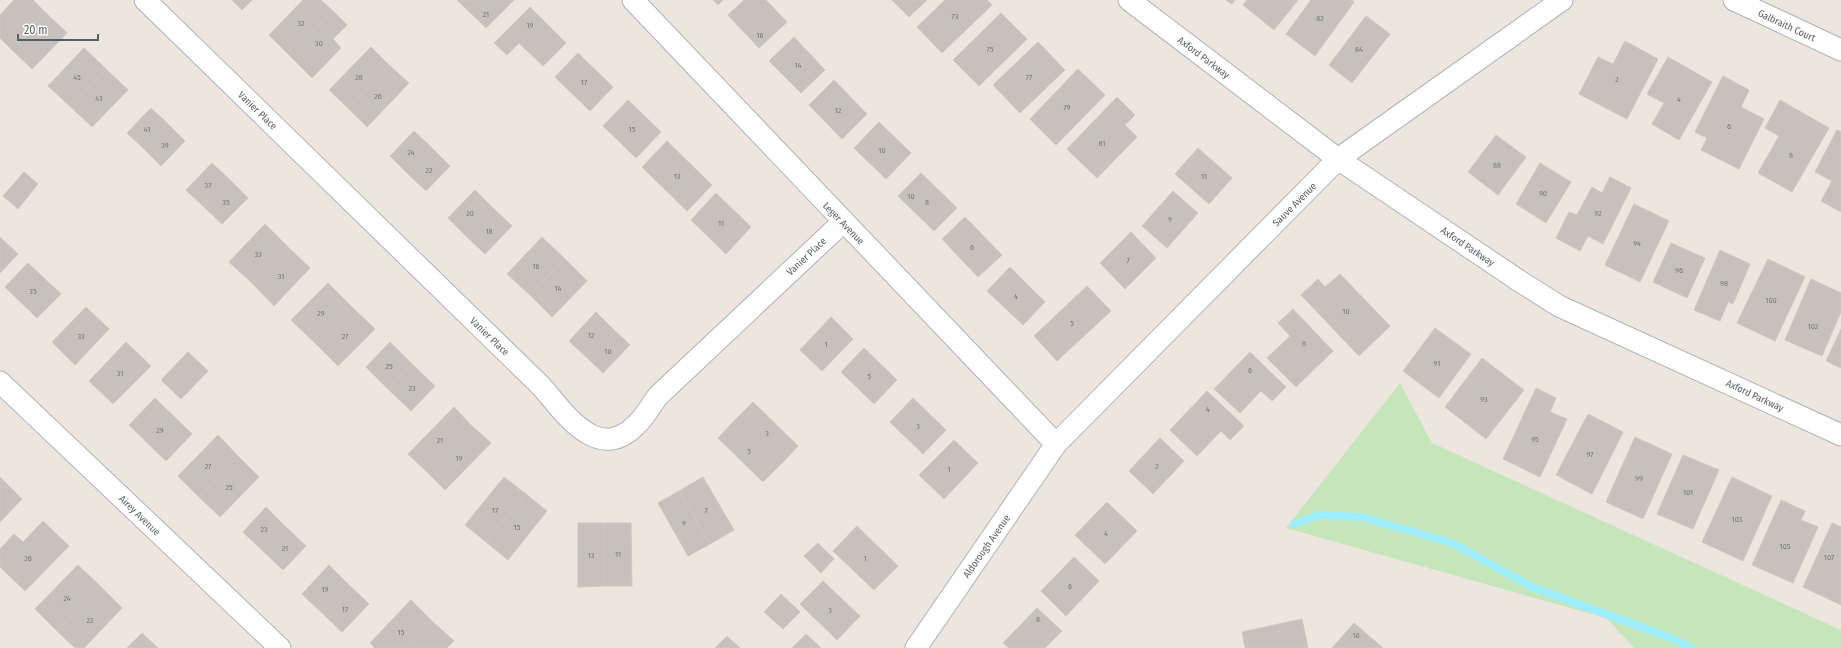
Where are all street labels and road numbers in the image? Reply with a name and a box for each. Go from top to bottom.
street label: Galbraith Court [1756,7,1818,45]
street label: Axford Parkway [1175,34,1232,82]
street label: Vanier Place [235,89,279,132]
street label: Sauve Avenue [1270,180,1319,229]
street label: Leger Avenue [820,200,867,248]
street label: Axford Parkway [1438,224,1497,269]
street label: Vanier Place [784,235,829,278]
street label: Vanier Place [467,315,511,358]
street label: Axford Parkway [1724,377,1786,415]
street label: Airey Avenue [116,493,162,538]
street label: Aldorough Avenue [961,513,1013,581]

